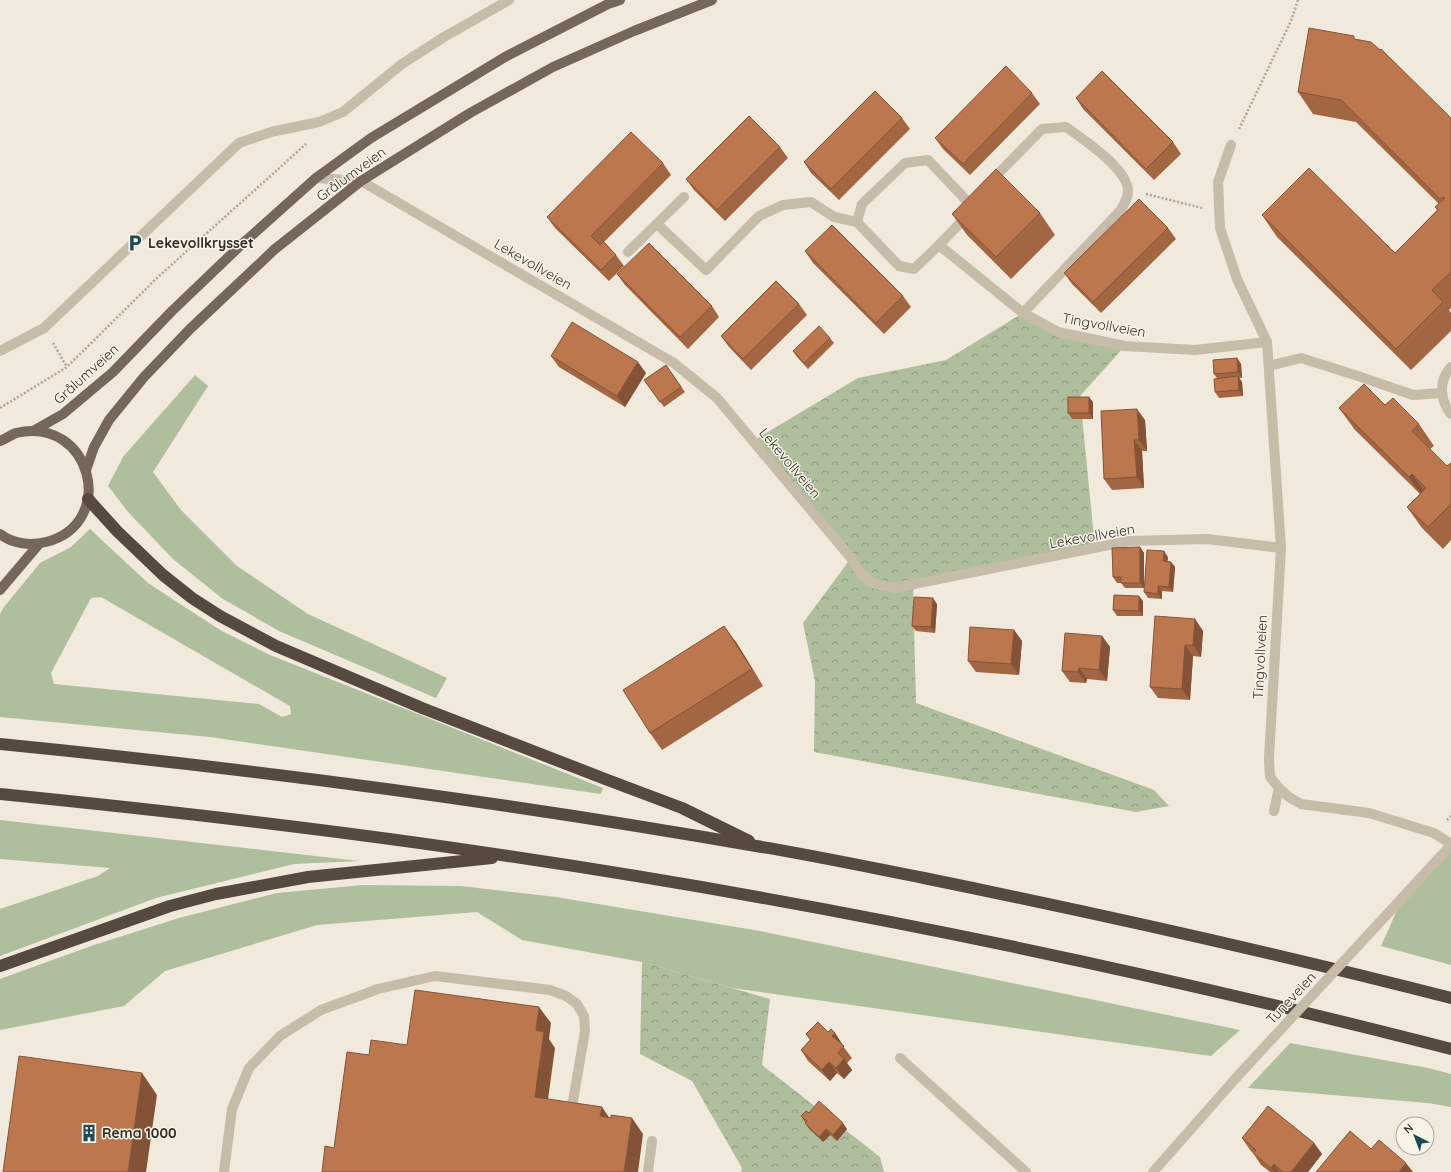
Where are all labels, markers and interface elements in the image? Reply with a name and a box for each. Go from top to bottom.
street label: Grålumveien [313,143,389,205]
parking icon: Lekevollkrysset [125,233,145,253]
place label: Lekevollkrysset [148,234,254,252]
street label: Lekevollveien [491,235,575,293]
street label: Tingvollveien [1061,309,1147,341]
street label: Grålumveien [50,340,122,408]
street label: Lekevollveien [755,424,825,502]
street label: Lekevollveien [1048,520,1136,552]
street label: Tingvollveien [1249,614,1271,700]
street label: Tuneveien [1262,968,1320,1028]
north arrow [1395,1116,1435,1156]
text: N [1401,1121,1416,1136]
building icon: Rema 1000 [79,1123,99,1143]
place label: Rema 1000 [102,1124,177,1142]

